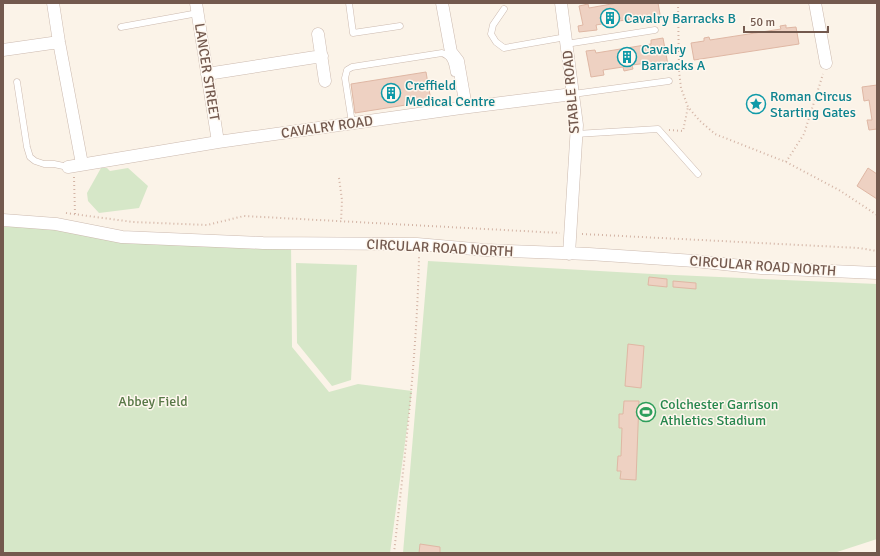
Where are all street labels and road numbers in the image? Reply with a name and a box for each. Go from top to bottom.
street label: LANCER STREET [191,22,223,122]
street label: STABLE ROAD [559,50,583,134]
street label: CAVALRY ROAD [280,112,374,142]
street label: CIRCULAR ROAD NORTH [366,236,514,260]
street label: CIRCULAR ROAD NORTH [689,252,837,280]

